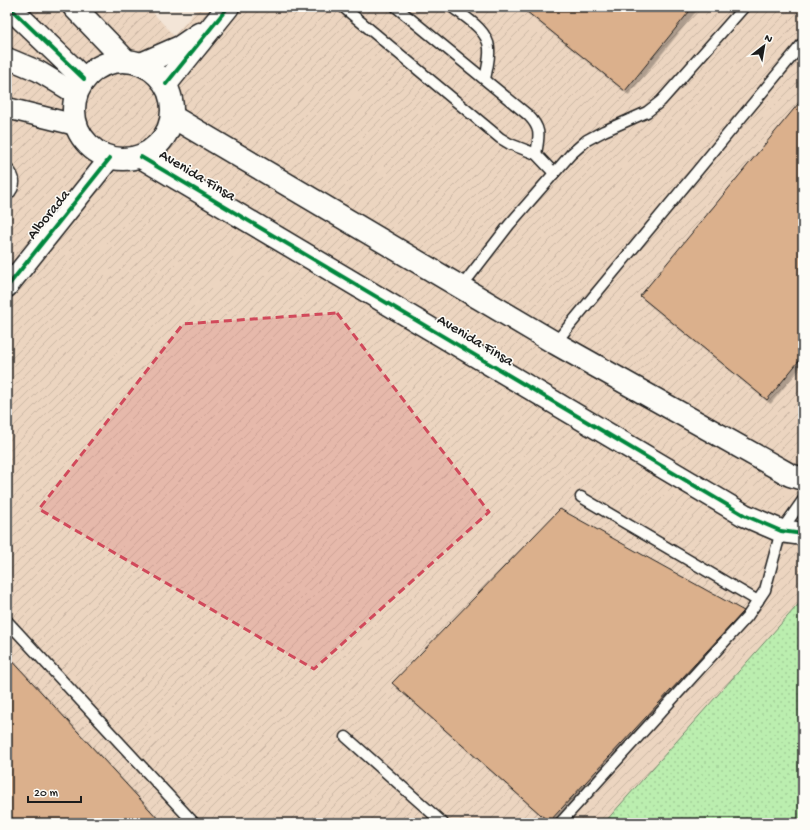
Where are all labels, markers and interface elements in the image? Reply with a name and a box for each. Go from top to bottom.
north arrow [744,26,784,66]
text: N [762,32,774,46]
street label: Avenida Finsa [155,146,239,206]
street label: Alborada [24,186,75,243]
street label: Avenida Finsa [433,311,517,371]
scale bar [28,778,81,804]
text: 20 m [34,787,59,801]

